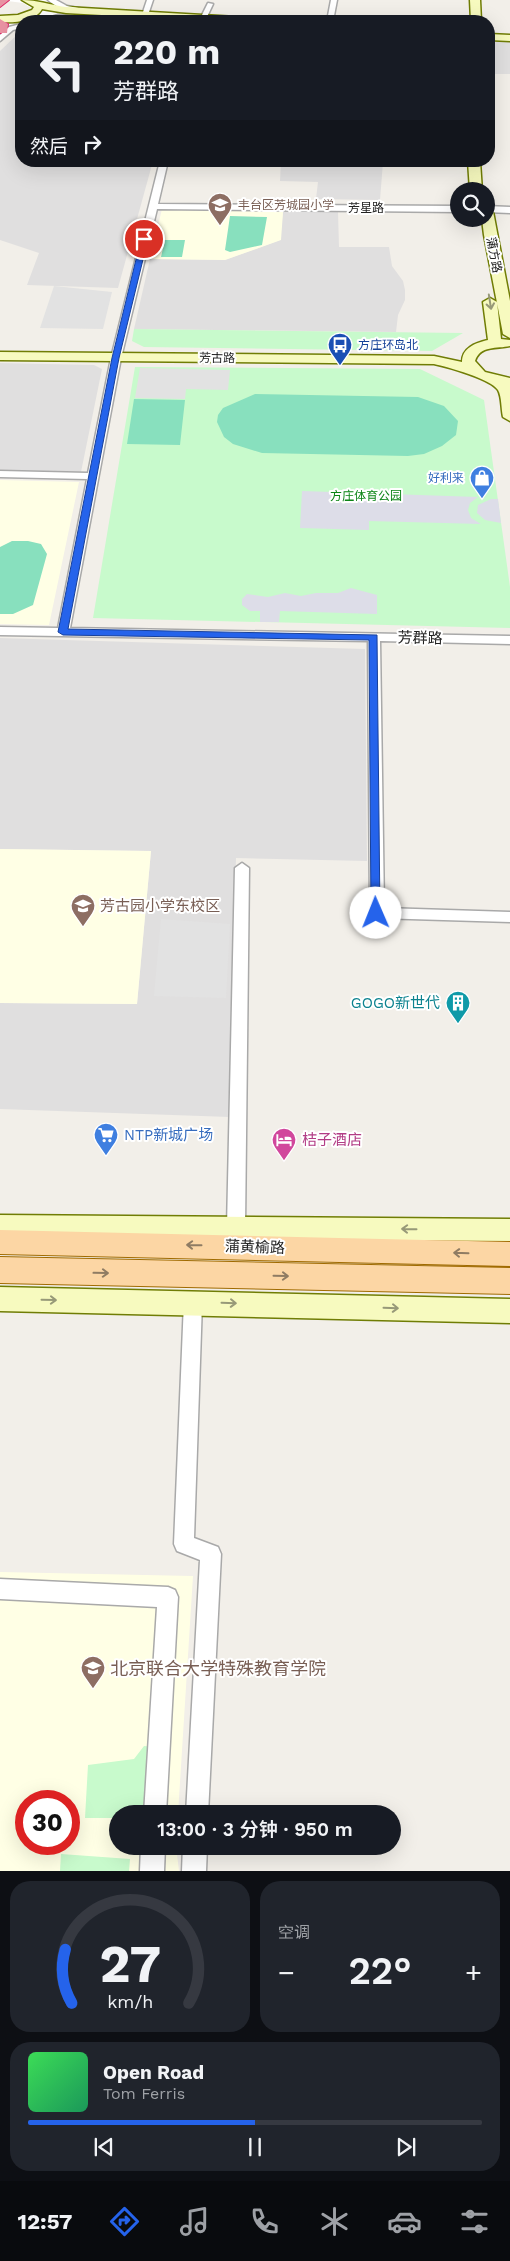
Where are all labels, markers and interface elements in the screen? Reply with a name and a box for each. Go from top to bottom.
text: 220 m [113,31,220,73]
icon: left [30,35,95,100]
text: 芳群路 [113,79,179,104]
icon: right [78,130,106,158]
text: 然后 [30,135,68,158]
map controls [450,182,495,227]
button: search [450,182,495,227]
school or university icon: 丰台区芳城园小学 [207,192,233,226]
place label: 丰台区芳城园小学 [238,198,334,212]
street label: 芳星路 [348,201,384,215]
pin [123,218,165,260]
icon: arrive [130,225,158,253]
street label: 蒲方路 [484,236,504,274]
one-way arrow [485,293,495,309]
bus stop icon: 方庄环岛北 [327,332,353,366]
place label: 方庄环岛北 [358,338,418,352]
street label: 芳古路 [199,351,235,365]
shop icon: 好利来 [469,465,495,499]
place label: 好利来 [428,471,464,485]
park label: 方庄体育公园 [330,489,402,503]
street label: 芳群路 [397,629,443,647]
position arrow [349,886,401,938]
school or university icon: 芳古园小学东校区 [70,893,96,927]
place label: 芳古园小学东校区 [100,897,220,915]
building icon: GOGO新世代 [445,990,471,1024]
place label: GOGO新世代 [351,994,440,1012]
supermarket icon: NTP新城广场 [93,1122,119,1156]
place label: NTP新城广场 [124,1126,213,1144]
hotel icon: 桔子酒店 [271,1127,297,1161]
place label: 桔子酒店 [302,1131,362,1149]
one-way arrow [401,1224,418,1234]
street label: 蒲黄榆路 [225,1237,285,1257]
one-way arrow [186,1240,202,1250]
one-way arrow [454,1248,470,1257]
one-way arrow [93,1268,109,1277]
one-way arrow [273,1272,289,1281]
one-way arrow [40,1295,56,1305]
one-way arrow [220,1298,236,1308]
one-way arrow [383,1303,399,1312]
school or university icon: 北京联合大学特殊教育学院 [80,1655,106,1689]
place label: 北京联合大学特殊教育学院 [110,1658,326,1679]
speed limit sign: 30 [15,1790,80,1855]
text: 13:00 · 3 分钟 · 950 m [157,1818,353,1841]
text: 空调 [278,1923,310,1942]
text: 27 [99,1934,161,1995]
text: 22° [348,1949,412,1993]
text: − [278,1956,295,1989]
text: + [465,1956,482,1989]
text: km/h [107,1991,153,2012]
text: Open Road [103,2061,204,2084]
text: Tom Ferris [103,2084,185,2103]
icon: previous [90,2133,118,2161]
icon: pause [241,2133,269,2161]
icon: next [392,2133,420,2161]
icon: directions [107,2204,142,2239]
icon: music [177,2204,212,2239]
icon: phone [247,2204,282,2239]
icon: climate [317,2204,352,2239]
icon: car [387,2204,422,2239]
icon: filters [457,2204,492,2239]
text: 12:57 [18,2209,72,2234]

